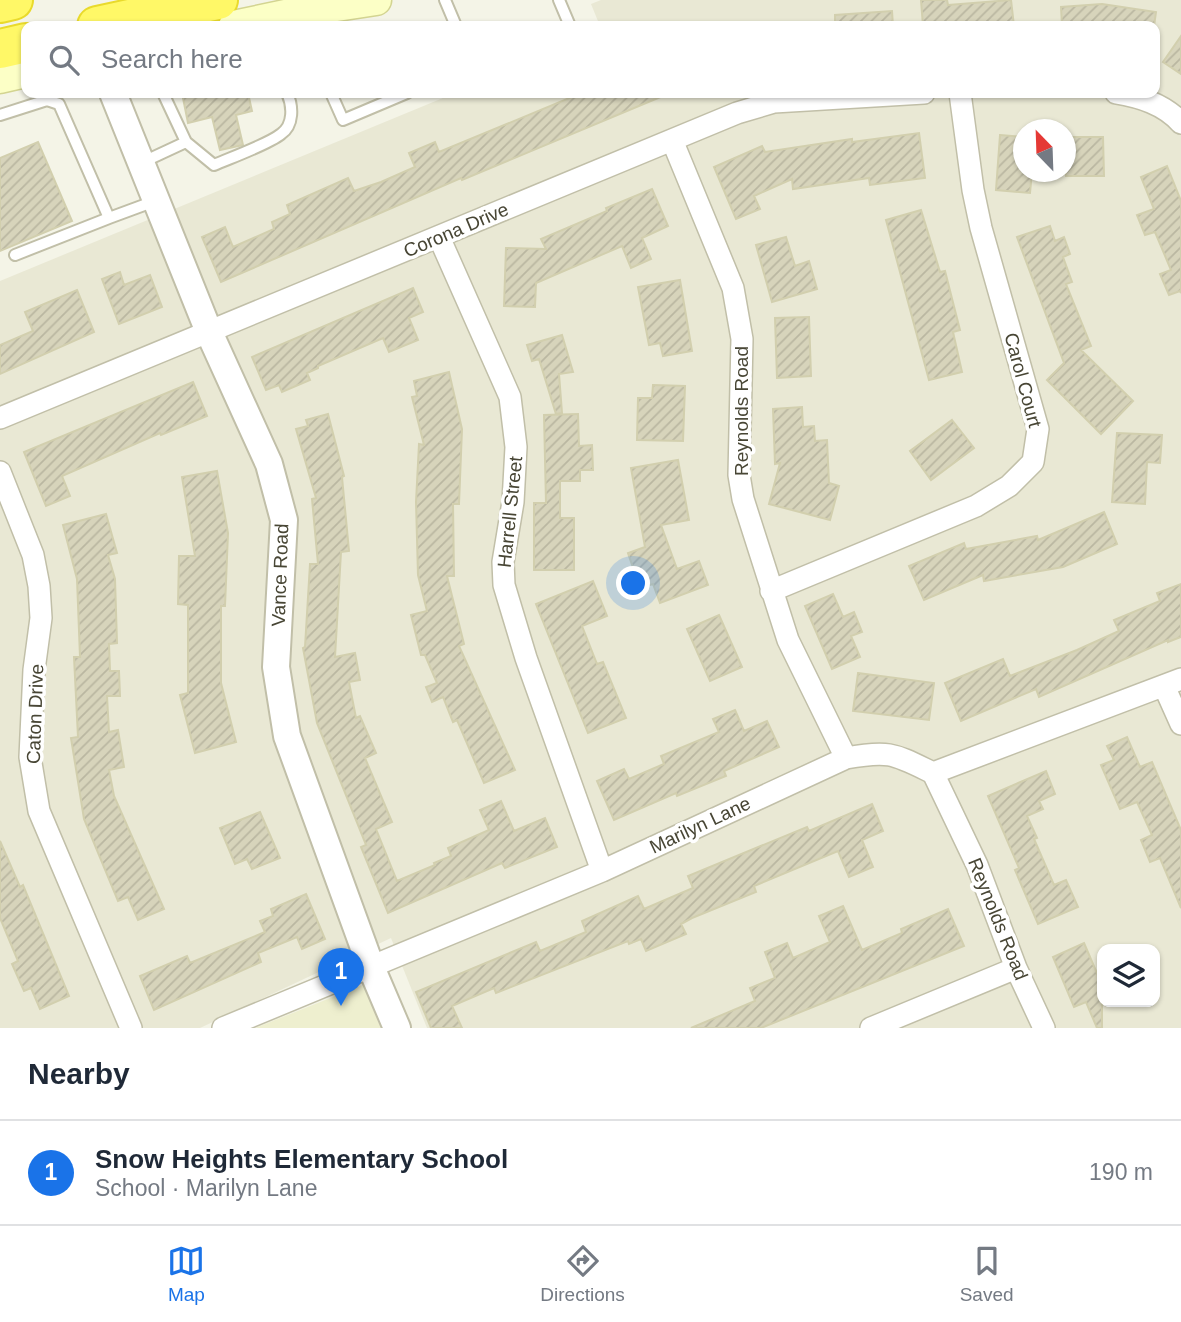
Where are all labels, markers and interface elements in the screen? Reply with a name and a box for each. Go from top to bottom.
search box [21,21,1160,98]
icon: search [45,41,83,79]
text: Search here [101,44,243,74]
north arrow [1013,119,1076,182]
street label: Corona Drive [400,198,512,262]
street label: Carol Court [1000,330,1046,430]
street label: Reynolds Road [731,346,752,476]
street label: Harrell Street [494,455,526,569]
street label: Vance Road [268,523,292,627]
your location [616,566,650,600]
street label: Caton Drive [23,664,47,764]
street label: Marilyn Lane [646,792,754,858]
street label: Reynolds Road [964,855,1032,983]
map controls [1097,944,1160,1007]
button: layers [1097,944,1160,1007]
pin: 1 [318,948,364,1006]
text: Nearby [28,1057,130,1090]
text: Snow Heights Elementary School [95,1144,508,1174]
text: 1 [45,1159,57,1185]
text: 190 m [1089,1159,1153,1185]
text: School · Marilyn Lane [95,1175,317,1201]
tab: Map [167,1242,205,1306]
tab: Directions [540,1242,625,1306]
tab: Saved [960,1242,1014,1306]

